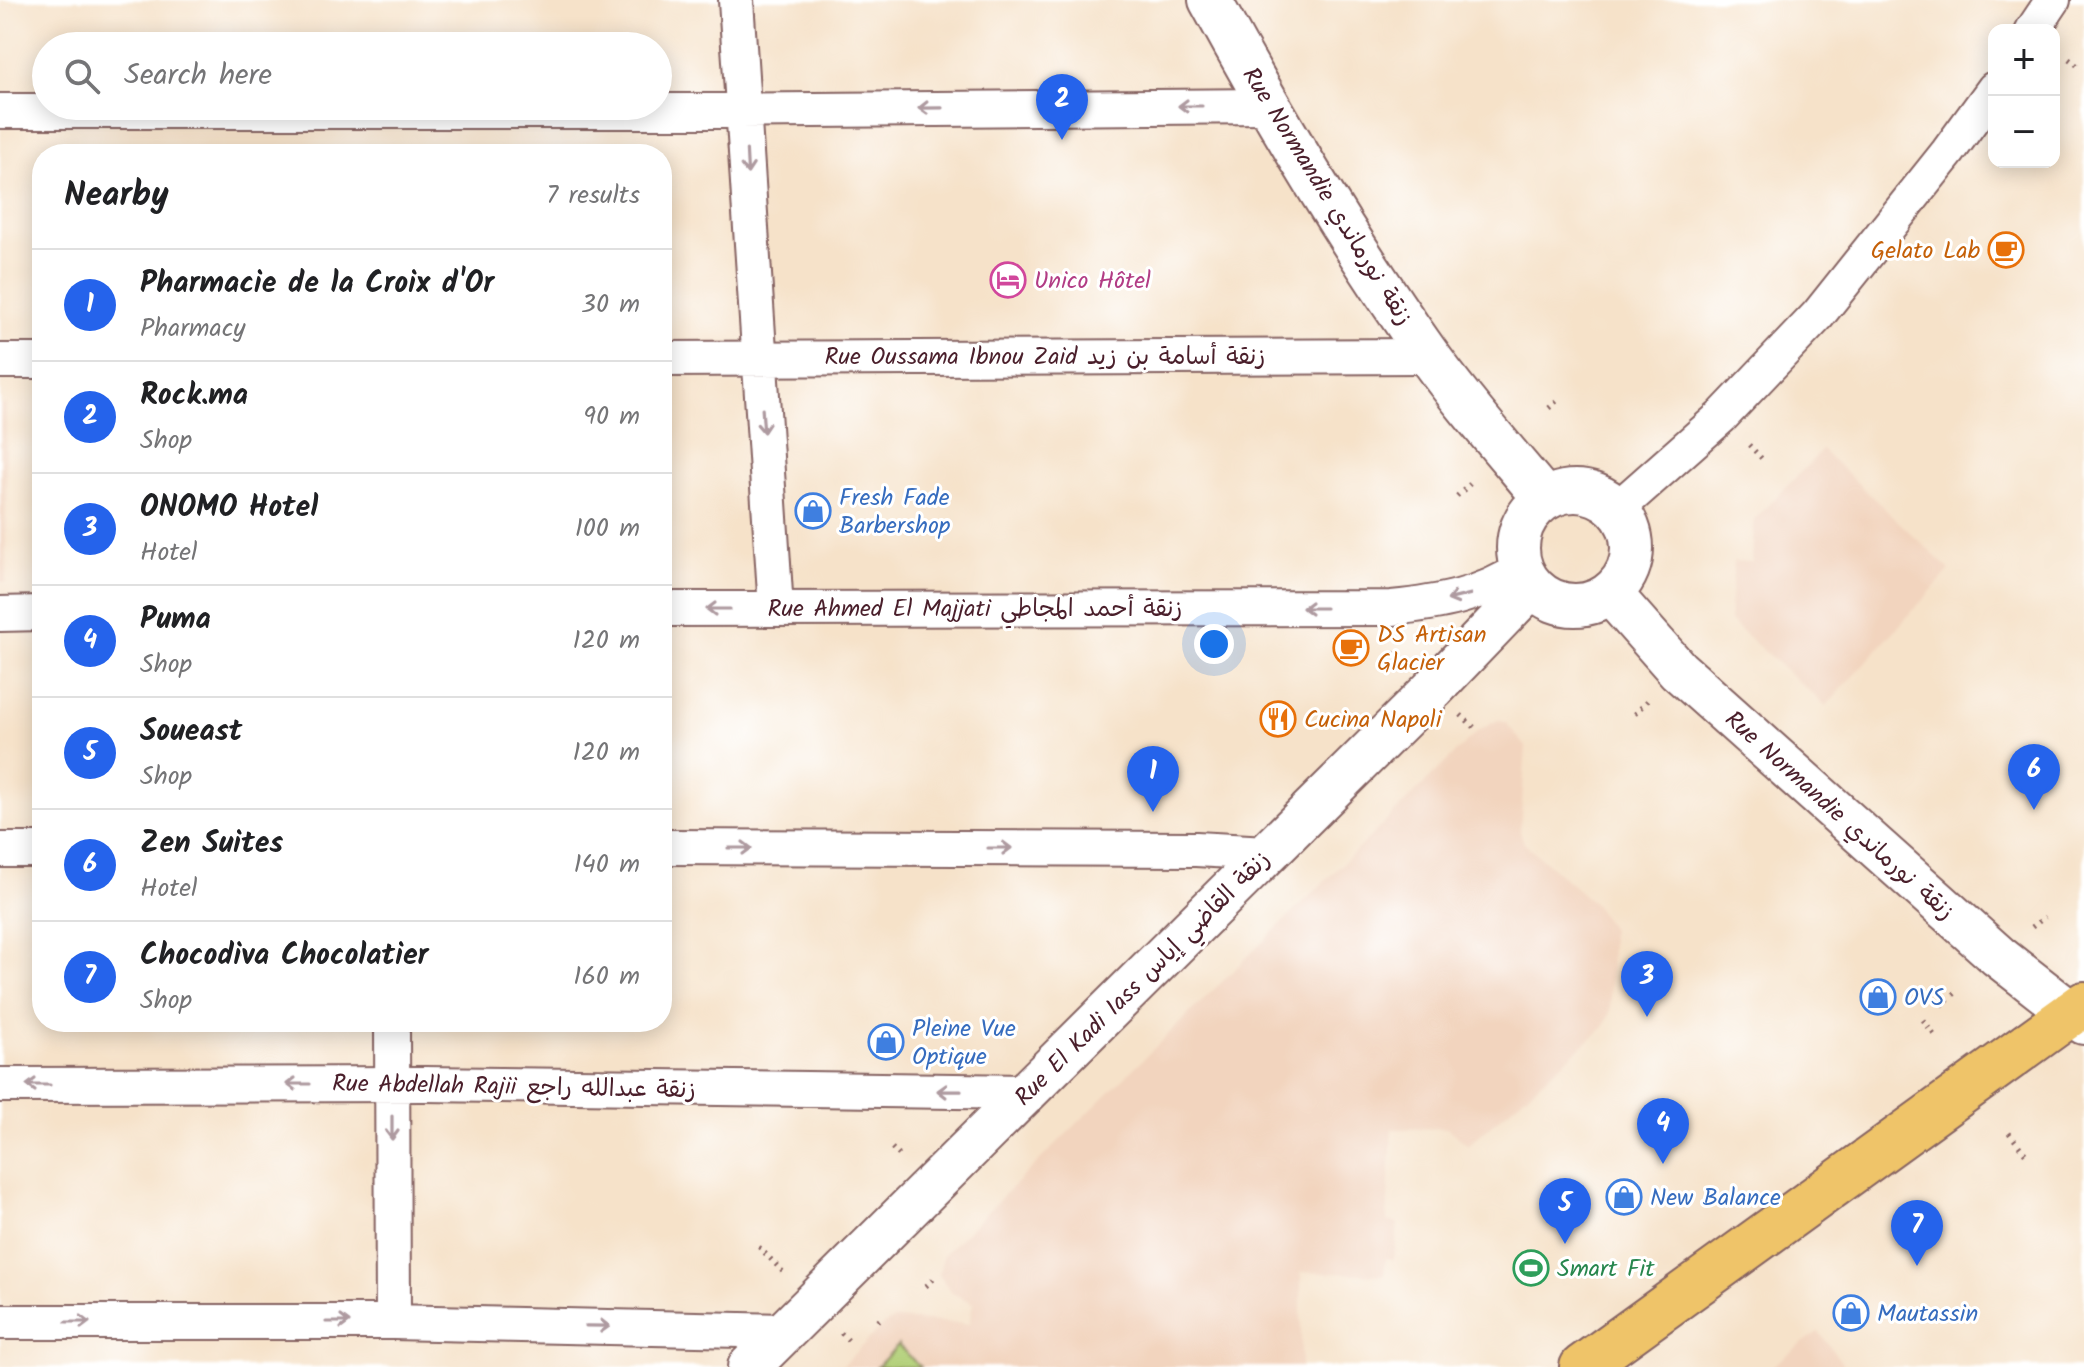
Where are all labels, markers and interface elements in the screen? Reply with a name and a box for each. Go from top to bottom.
map controls [1988,24,2060,168]
button: + [1988,24,2060,96]
search box [32,32,672,120]
text: Search here [124,52,272,100]
icon: search [60,54,104,98]
street label: Rue Normandie زنقة نورماندي [1231,60,1422,334]
pin: 2 [1036,74,1088,140]
button: − [1988,96,2060,168]
one-way arrow [1177,98,1204,114]
one-way arrow [917,101,944,116]
one-way arrow [740,148,755,175]
text: Nearby [64,169,169,223]
text: 7 results [546,175,640,217]
cafe icon: Gelato Lab [1987,231,2025,269]
place label: Gelato Lab [1871,232,1980,271]
text: Pharmacie de la Croix d'Or [140,260,494,308]
hotel icon: Unico Hôtel [989,261,1027,299]
place label: Unico Hôtel [1034,262,1151,301]
text: 1 [86,284,94,326]
text: 30 m [581,284,640,326]
text: Pharmacy [140,308,246,350]
street label: Rue Oussama Ibnou Zaid زنقة أسامة بن زيد [825,338,1265,377]
text: Rock.ma [140,372,248,420]
text: 2 [82,396,98,438]
text: 90 m [583,396,640,438]
one-way arrow [756,407,771,434]
text: Shop [140,420,192,462]
place label: Fresh Fade Barbershop [839,479,951,546]
text: ONOMO Hotel [140,484,318,532]
shop icon: Fresh Fade Barbershop [794,492,832,530]
text: 3 [83,508,97,550]
text: 100 m [575,508,640,550]
text: Hotel [140,532,197,574]
street label: Rue Ahmed El Majjati زنقة أحمد المجاطي [767,590,1183,629]
one-way arrow [1447,590,1472,605]
text: Puma [140,596,211,644]
one-way arrow [1301,600,1328,616]
one-way arrow [705,601,732,617]
place label: DS Artisan Glacier [1377,616,1487,683]
text: 4 [83,620,97,662]
text: 120 m [573,620,640,662]
your location [1194,624,1234,664]
cafe icon: DS Artisan Glacier [1332,629,1370,667]
text: Shop [140,644,192,686]
restaurant icon: Cucina Napoli [1259,700,1297,738]
place label: Cucina Napoli [1304,701,1443,740]
street label: Rue Normandie زنقة نورماندي [1715,702,1963,931]
text: Soueast [140,708,242,756]
text: 5 [83,732,97,774]
text: 120 m [573,732,640,774]
pin: 6 [2008,744,2060,810]
pin: 1 [1127,746,1179,812]
text: Shop [140,756,192,798]
text: Zen Suites [140,820,283,868]
one-way arrow [726,840,753,855]
one-way arrow [986,840,1013,856]
street label: Rue El Kadi Iass زنقة القاضي إياس [1006,842,1280,1116]
text: 6 [83,844,97,886]
text: 140 m [573,844,640,886]
text: Hotel [140,868,197,910]
text: Chocodiva Chocolatier [140,932,428,980]
pin: 3 [1621,951,1673,1017]
text: 7 [84,956,96,998]
text: 160 m [573,956,640,998]
shop icon: OVS [1859,978,1897,1016]
place label: OVS [1904,979,1944,1018]
text: Shop [140,980,192,1022]
place label: Pleine Vue Optique [912,1010,1016,1077]
shop icon: Pleine Vue Optique [867,1023,905,1061]
street label: Rue Abdellah Rajii زنقة عبدالله راجع [332,1065,696,1110]
one-way arrow [285,1076,312,1092]
one-way arrow [25,1077,52,1093]
one-way arrow [936,1083,963,1098]
pin: 4 [1637,1098,1689,1164]
one-way arrow [384,1114,400,1141]
pin: 5 [1539,1178,1591,1244]
shop icon: New Balance [1605,1178,1643,1216]
place label: New Balance [1650,1179,1781,1218]
pin: 7 [1891,1200,1943,1266]
sports icon: Smart Fit [1512,1249,1550,1287]
place label: Smart Fit [1557,1250,1655,1289]
shop icon: Mautassin [1832,1294,1870,1332]
place label: Mautassin [1877,1295,1978,1334]
one-way arrow [64,1314,91,1330]
one-way arrow [324,1314,351,1330]
one-way arrow [584,1318,611,1334]

